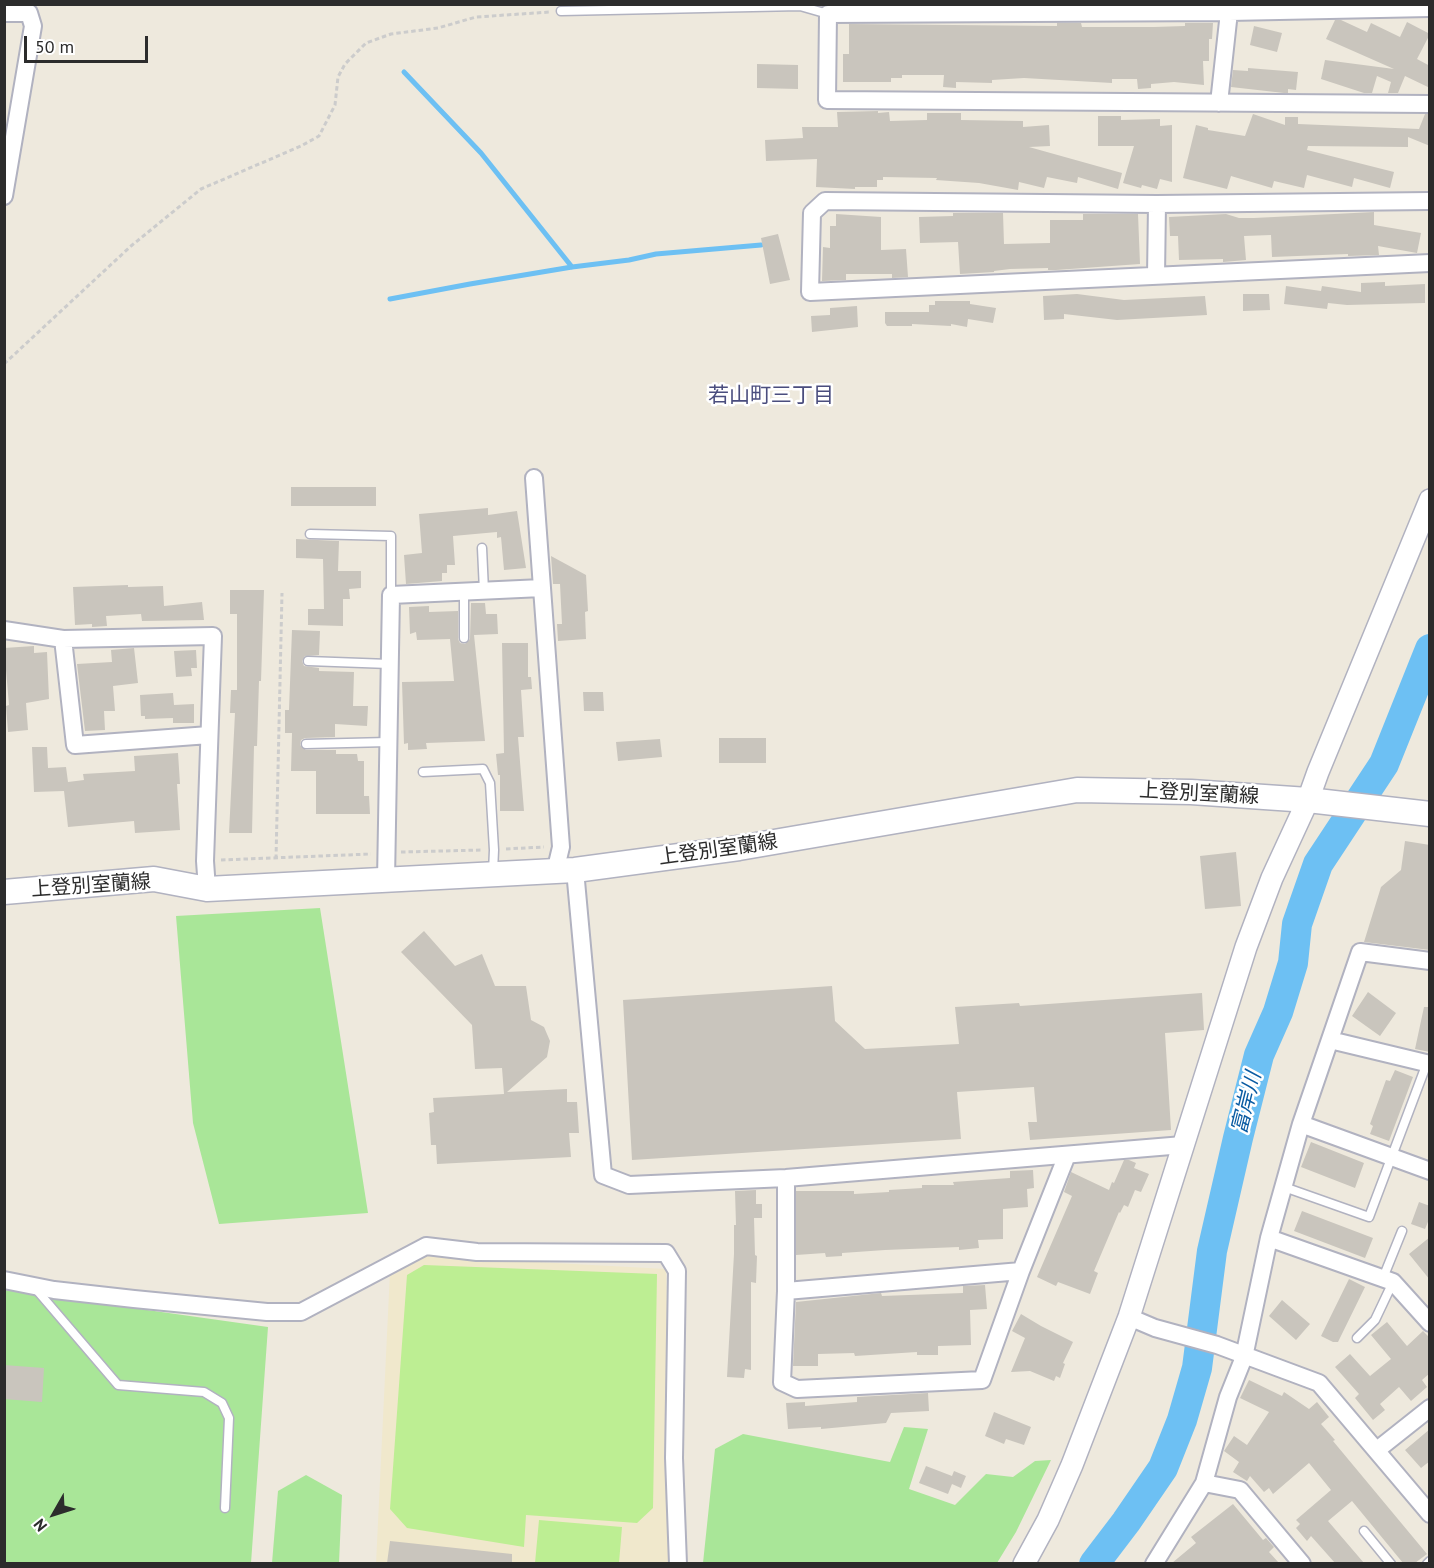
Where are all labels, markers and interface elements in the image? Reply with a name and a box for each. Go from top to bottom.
scale bar [27,24,152,62]
text: 50 m [35,35,74,58]
district label: 若山町三丁目 [708,383,834,409]
street label: 上登別室蘭線 [1138,779,1260,809]
street label: 上登別室蘭線 [657,830,779,870]
street label: 上登別室蘭線 [30,870,152,902]
water label: 富岸川 [1227,1069,1267,1137]
north arrow [24,1484,84,1544]
text: N [29,1515,51,1536]

